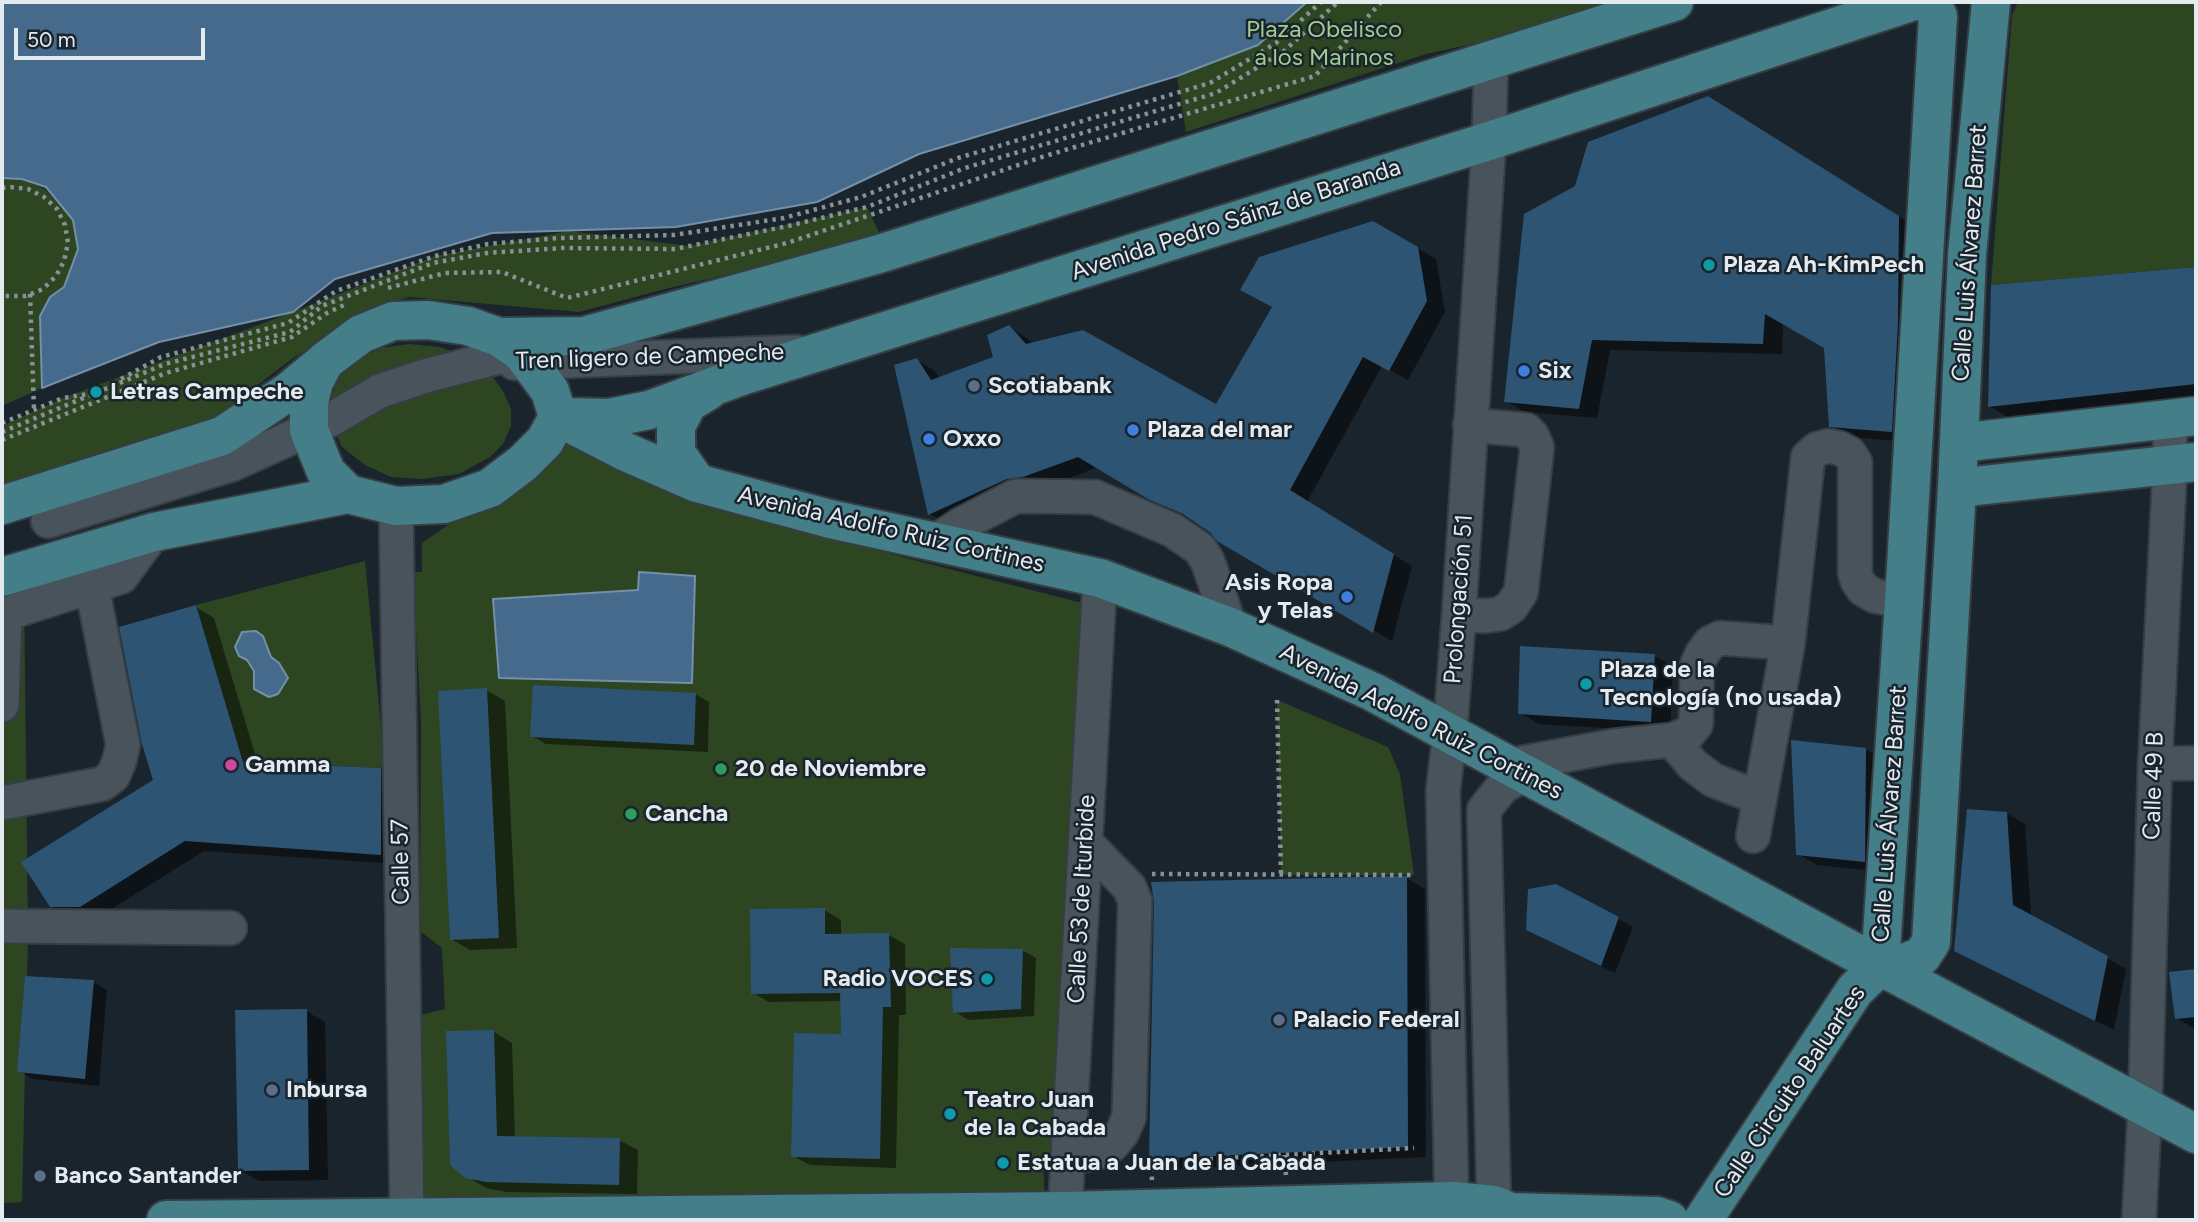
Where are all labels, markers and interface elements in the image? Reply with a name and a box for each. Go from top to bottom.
scale bar [18,14,208,58]
park label: Plaza Obelisco a los Marinos [1246,16,1402,72]
text: 50 m [27,27,76,52]
street label: Calle Luis Álvarez Barret [1947,123,1993,383]
street label: Avenida Pedro Sáinz de Baranda [1068,153,1404,287]
place label: Plaza Ah-KimPech [1723,251,1924,279]
marker: Plaza Ah-KimPech [1701,257,1717,273]
street label: Tren ligero de Campeche [515,338,785,376]
place label: Six [1538,357,1572,385]
marker: Six [1516,363,1532,379]
place label: Scotiabank [988,372,1112,400]
place label: Letras Campeche [110,378,304,406]
marker: Scotiabank [966,378,982,394]
marker: Letras Campeche [88,384,104,400]
place label: Plaza del mar [1147,416,1292,444]
marker: Plaza del mar [1125,422,1141,438]
place label: Oxxo [943,425,1001,453]
marker: Oxxo [921,431,937,447]
street label: Avenida Adolfo Ruiz Cortines [735,481,1047,579]
street label: Prolongación 51 [1439,513,1479,685]
place label: Asis Ropa y Telas [1225,569,1333,625]
marker: Asis Ropa y Telas [1339,589,1355,605]
street label: Avenida Adolfo Ruiz Cortines [1275,638,1567,806]
place label: Plaza de la Tecnología (no usada) [1600,656,1842,712]
marker: Plaza de la Tecnología (no usada) [1578,676,1594,692]
street label: Calle Luis Álvarez Barret [1867,684,1913,944]
street label: Calle 49 B [2138,731,2170,841]
place label: Gamma [245,751,330,779]
place label: 20 de Noviembre [735,755,926,783]
marker: Gamma [223,757,239,773]
marker: 20 de Noviembre [713,761,729,777]
street label: Calle 53 de Iturbide [1062,794,1102,1004]
place label: Cancha [645,800,728,828]
marker: Cancha [623,806,639,822]
street label: Calle 57 [386,819,416,905]
place label: Radio VOCES [822,965,973,993]
marker: Radio VOCES [979,971,995,987]
street label: Calle Circuito Baluartes [1708,980,1872,1204]
place label: Palacio Federal [1293,1006,1460,1034]
marker: Palacio Federal [1271,1012,1287,1028]
place label: Inbursa [286,1076,368,1104]
marker: Inbursa [264,1082,280,1098]
place label: Teatro Juan de la Cabada [964,1086,1106,1142]
marker: Teatro Juan de la Cabada [942,1106,958,1122]
place label: Estatua a Juan de la Cabada [1017,1149,1326,1177]
marker: Estatua a Juan de la Cabada [995,1155,1011,1171]
place label: Banco Santander [54,1162,241,1190]
marker: Banco Santander [32,1168,48,1184]

